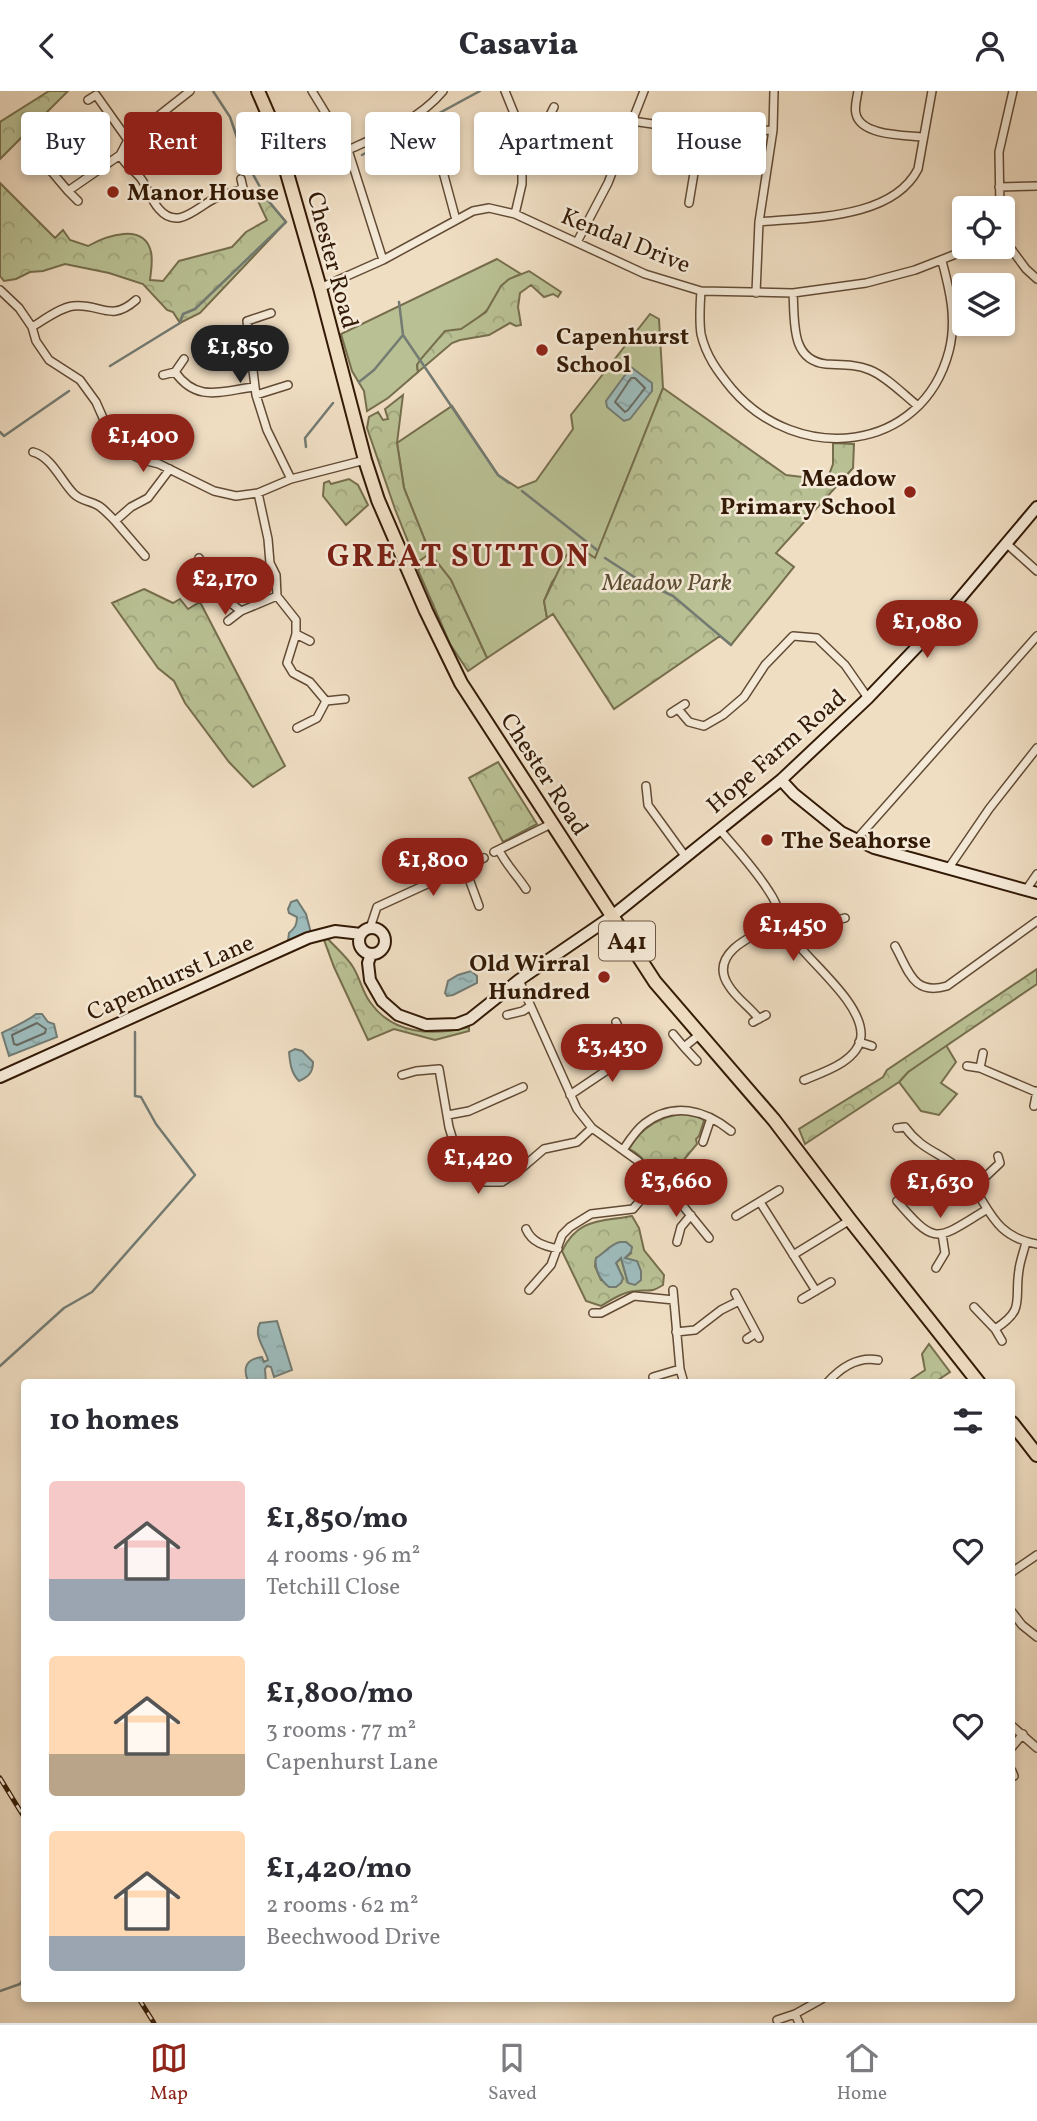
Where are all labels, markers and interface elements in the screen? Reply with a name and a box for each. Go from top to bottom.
text: Casavia [459,24,578,68]
icon: back [28,27,66,65]
icon: person [971,27,1009,65]
chip: Buy [21,112,110,175]
chip: Rent [124,112,222,175]
chip: Filters [236,112,351,175]
chip: New [365,112,460,175]
chip: Apartment [474,112,638,175]
chip: House [652,112,766,175]
place label: Manor House [127,177,279,211]
marker: Manor House [105,184,121,200]
street label: Chester Road [296,188,366,333]
map controls [952,196,1015,336]
button: locate [952,196,1015,259]
street label: Kendal Drive [555,200,695,283]
button: layers [952,273,1015,336]
place label: Capenhurst School [556,321,689,383]
pin: £1,850 [183,325,297,385]
text: £1,850 [207,332,273,364]
marker: Capenhurst School [534,342,550,358]
pin: £1,400 [86,415,200,474]
text: £1,400 [107,421,179,453]
place label: Meadow Primary School [720,463,896,525]
marker: Meadow Primary School [902,484,918,500]
district label: GREAT SUTTON [327,536,591,580]
pin: £2,170 [168,557,282,617]
text: £2,170 [192,564,258,596]
park label: Meadow Park [601,567,732,601]
pin: £1,080 [870,601,984,660]
text: £1,080 [892,607,962,639]
street label: Hope Farm Road [700,682,855,823]
street label: Chester Road [491,707,596,843]
place label: The Seahorse [781,825,931,859]
marker: The Seahorse [759,832,775,848]
pin: £1,800 [376,839,490,898]
text: £1,800 [398,845,468,877]
pin: £1,450 [736,903,850,963]
text: £1,450 [759,910,827,942]
road number: A41 [599,921,655,961]
street label: Capenhurst Lane [82,927,260,1031]
place label: Old Wirral Hundred [469,948,590,1010]
marker: Old Wirral Hundred [596,969,612,985]
pin: £3,430 [555,1025,669,1084]
text: £3,430 [577,1031,647,1063]
pin: £1,420 [421,1137,535,1196]
text: £1,420 [443,1143,513,1175]
pin: £3,660 [619,1159,733,1219]
pin: £1,630 [883,1161,997,1220]
text: £3,660 [640,1166,712,1198]
text: £1,630 [906,1167,974,1199]
text: 10 homes [49,1400,179,1442]
icon: filters [949,1402,987,1440]
text: £1,850/mo [266,1498,408,1540]
icon: home [105,1509,189,1593]
icon: heart [949,1532,987,1570]
text: 4 rooms · 96 m² [266,1540,420,1572]
text: Tetchill Close [266,1572,400,1604]
text: £1,800/mo [266,1673,413,1715]
icon: home [105,1684,189,1768]
icon: heart [949,1707,987,1745]
text: 3 rooms · 77 m² [266,1715,416,1747]
text: Capenhurst Lane [266,1747,438,1779]
text: £1,420/mo [266,1848,412,1890]
icon: home [105,1859,189,1943]
icon: heart [949,1882,987,1920]
text: 2 rooms · 62 m² [266,1890,418,1922]
text: Beechwood Drive [266,1922,440,1954]
tab: Map [150,2039,188,2107]
tab: Saved [488,2039,537,2107]
tab: Home [837,2039,887,2107]

